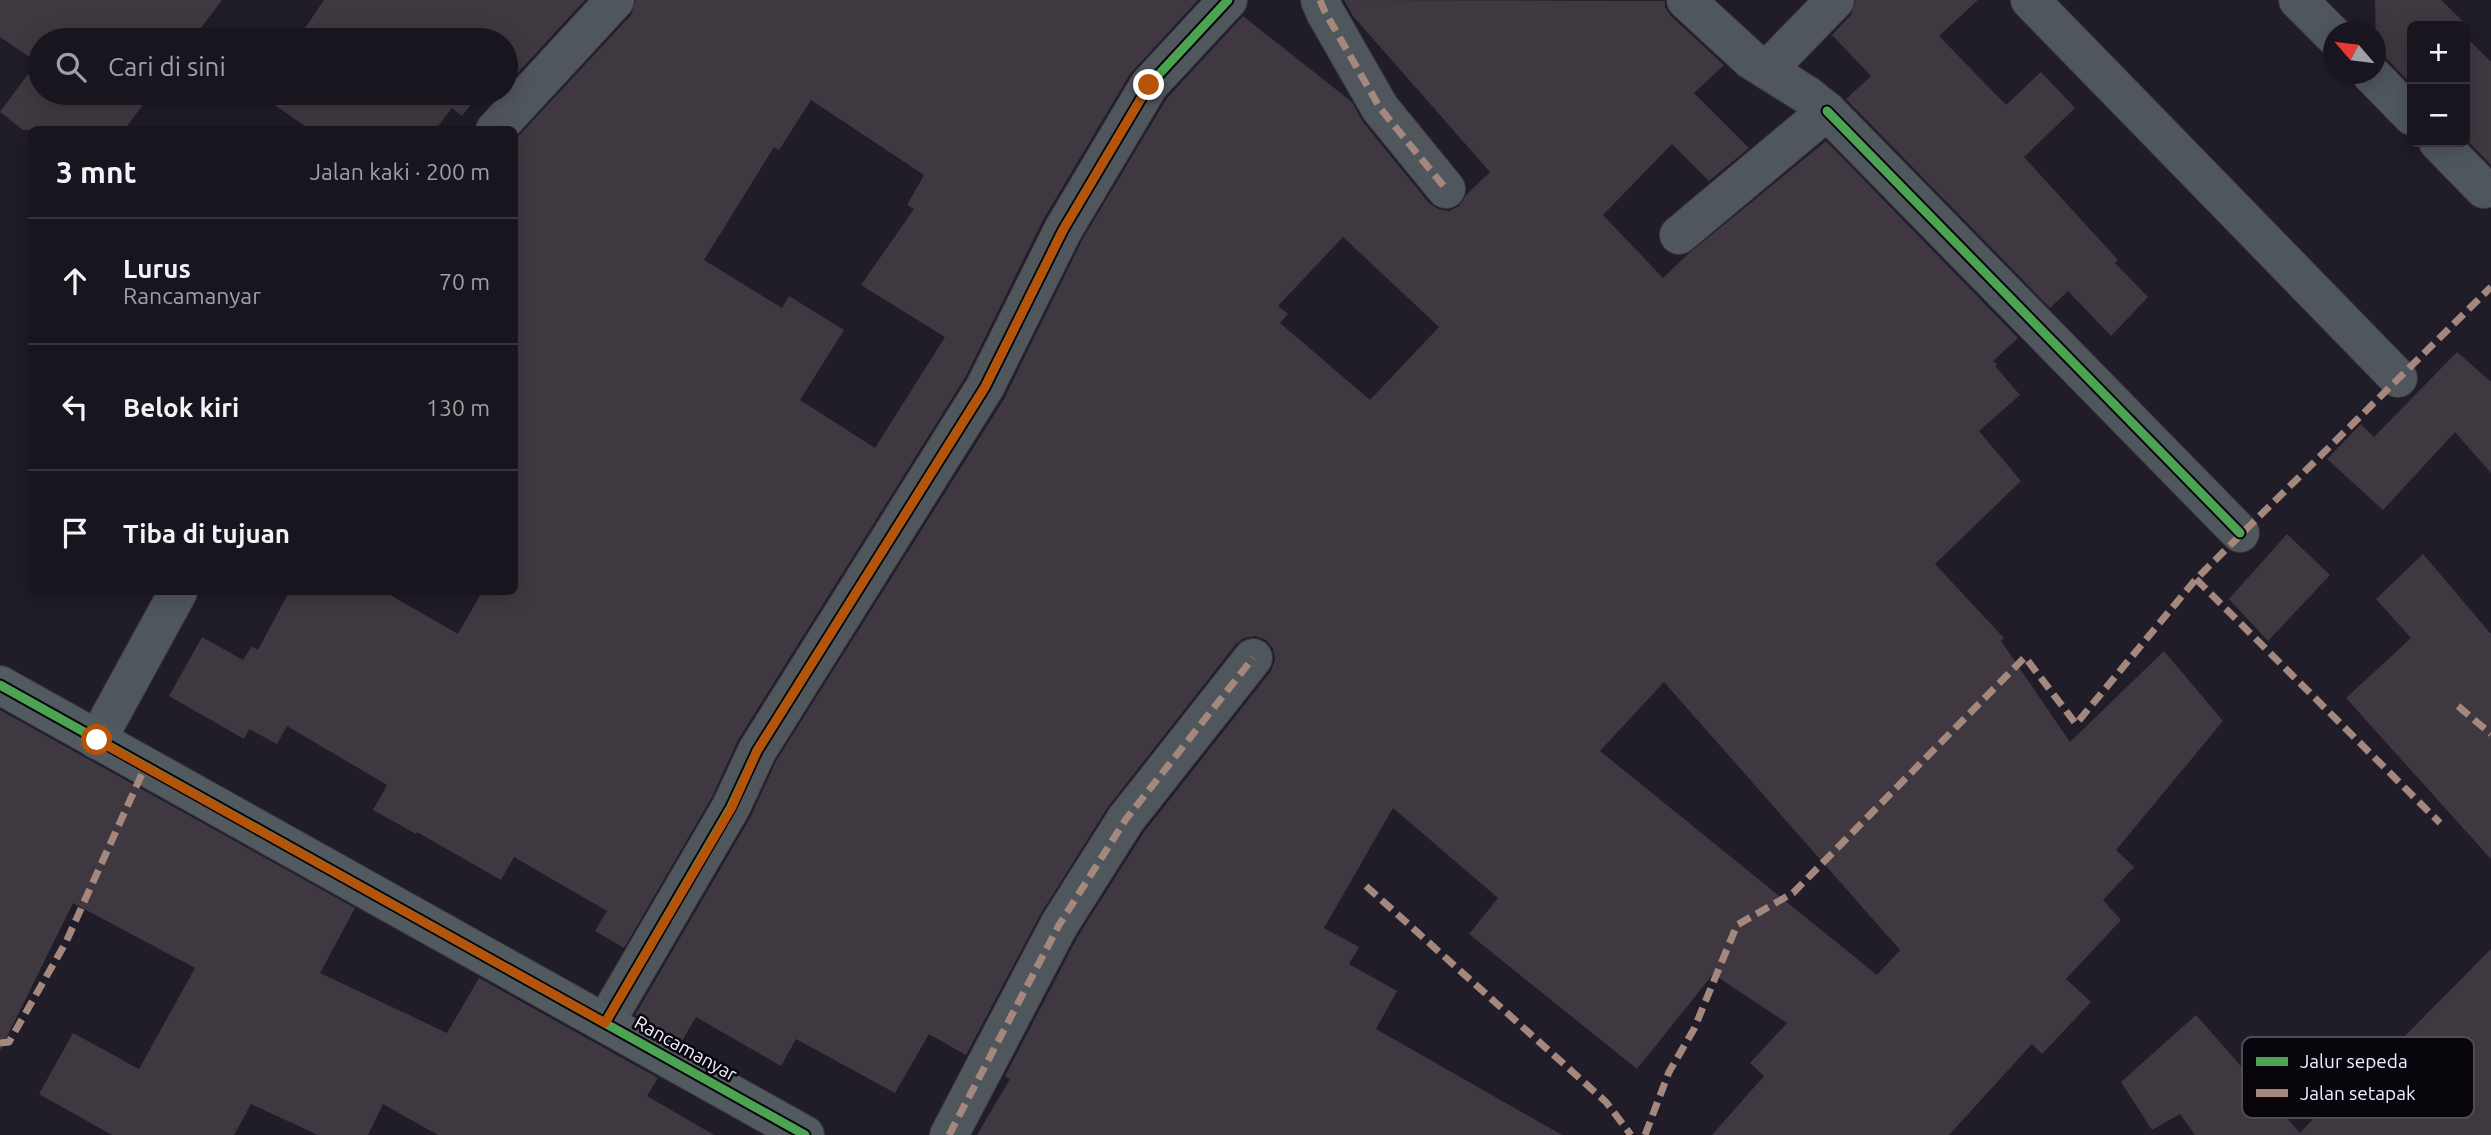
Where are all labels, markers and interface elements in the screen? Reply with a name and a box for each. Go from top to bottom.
north arrow [2323,21,2386,84]
map controls [2407,21,2470,147]
button: + [2407,21,2470,84]
search box [28,28,518,105]
icon: search [52,48,90,86]
text: Cari di sini [108,52,226,81]
route end [1133,69,1164,100]
button: − [2407,84,2470,147]
text: 3 mnt [56,155,136,189]
text: Jalan kaki · 200 m [310,159,490,184]
text: Lurus [123,254,191,283]
icon: ahead [56,262,94,300]
text: 70 m [439,269,490,294]
text: Rancamanyar [123,283,261,308]
icon: left [56,388,94,426]
text: Belok kiri [123,393,239,422]
text: 130 m [426,395,490,420]
icon: arrive [56,514,94,552]
text: Tiba di tujuan [123,519,290,548]
route start [81,724,112,755]
street label: Rancamanyar [631,1011,741,1085]
legend [2242,1037,2474,1118]
text: Jalur sepeda [2300,1050,2408,1072]
text: Jalan setapak [2300,1082,2416,1104]

